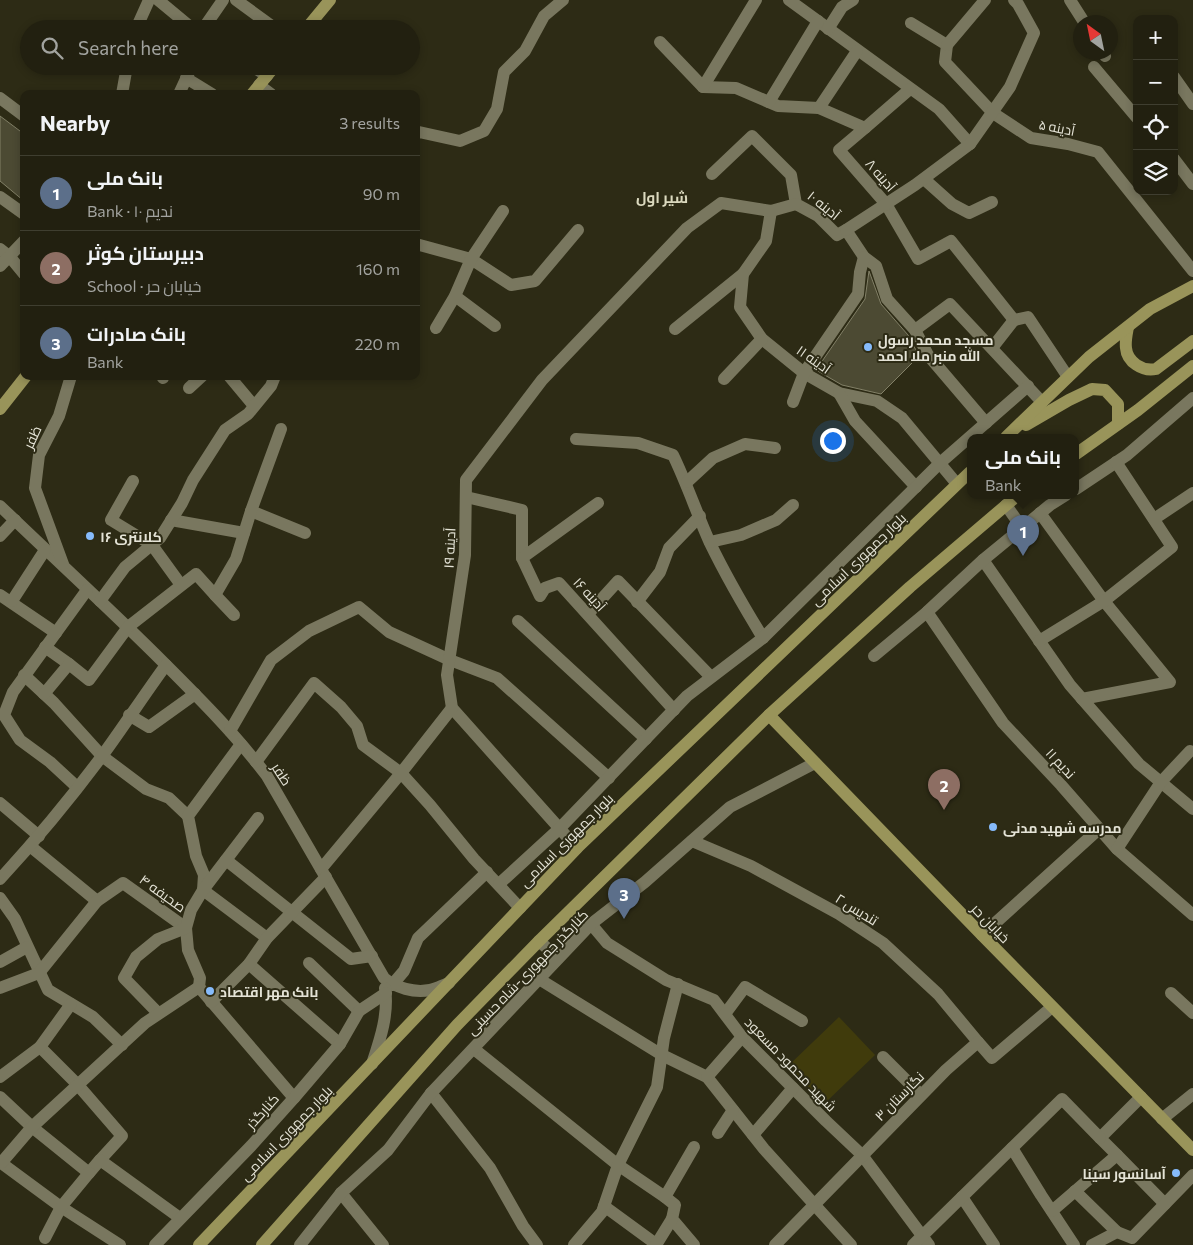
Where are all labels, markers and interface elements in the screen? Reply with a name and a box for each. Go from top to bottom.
north arrow [1073,15,1118,60]
map controls [1133,15,1178,195]
button: + [1133,15,1178,60]
search box [20,20,420,75]
icon: search [38,34,66,62]
text: Search here [78,36,178,59]
button: − [1133,60,1178,105]
button: locate [1133,105,1178,150]
text: Nearby [40,110,110,135]
text: 3 results [339,113,400,132]
street label: آدینه ۵ [1037,115,1077,139]
button: layers [1133,150,1178,195]
street label: آدینه ۸ [862,155,900,195]
text: بانک ملی [87,166,163,189]
text: 1 [52,184,60,203]
text: 90 m [363,184,400,203]
street label: آدینه ۱۰ [804,187,844,223]
district label: شیر اول [636,188,688,207]
text: Bank · ندیم ۱۰ [87,201,173,220]
text: دبیرستان کوثر [87,241,204,264]
text: 2 [51,259,61,278]
text: 160 m [356,259,400,278]
text: School · خیابان حر [87,276,201,295]
text: بانک صادرات [87,322,186,345]
place label: مسجد محمد رسول الله منبر ملا احمد [878,331,993,365]
text: 3 [51,334,61,353]
text: 220 m [355,334,400,353]
street label: آدینه ۱۱ [794,341,835,377]
marker: مسجد محمد رسول الله منبر ملا احمد [862,341,874,353]
text: Bank [87,352,124,371]
street label: ظفر [19,423,45,452]
your location [820,428,846,454]
popup [967,434,1079,499]
text: بانک ملی [985,445,1061,468]
text: Bank [985,475,1022,494]
street label: بلوار جمهوری اسلامی [807,509,909,609]
pin: 1 [1007,515,1039,556]
street label: آدینه ۱۹ [439,527,459,569]
place label: کلانتری ۱۶ [100,528,162,546]
marker: کلانتری ۱۶ [84,530,96,542]
street label: آدینه ۱۶ [570,574,610,615]
street label: ندیم ۱۱ [1041,744,1079,783]
street label: ظفر [268,759,296,789]
pin: 2 [928,769,960,810]
street label: بلوار جمهوری اسلامی [516,790,616,890]
place label: مدرسه شهید مدنی [1003,819,1122,837]
marker: مدرسه شهید مدنی [987,821,999,833]
street label: صحیفه ۴ [137,871,189,915]
pin: 3 [608,878,640,919]
street label: تندیس ۲ [833,889,881,929]
street label: خیابان حر [968,899,1014,946]
street label: کنارگذر جمهوری-شاه حسینی [463,906,591,1038]
place label: بانک مهر اقتصاد [220,983,318,1001]
marker: بانک مهر اقتصاد [204,985,216,997]
street label: شهید محمود مسعود [742,1013,840,1115]
street label: نگارستان ۳ [871,1068,927,1124]
street label: بلوار جمهوری اسلامی [236,1082,336,1184]
street label: کنارگذر [241,1090,282,1133]
place label: آسانسور سینا [1083,1165,1167,1183]
marker: آسانسور سینا [1170,1167,1182,1179]

